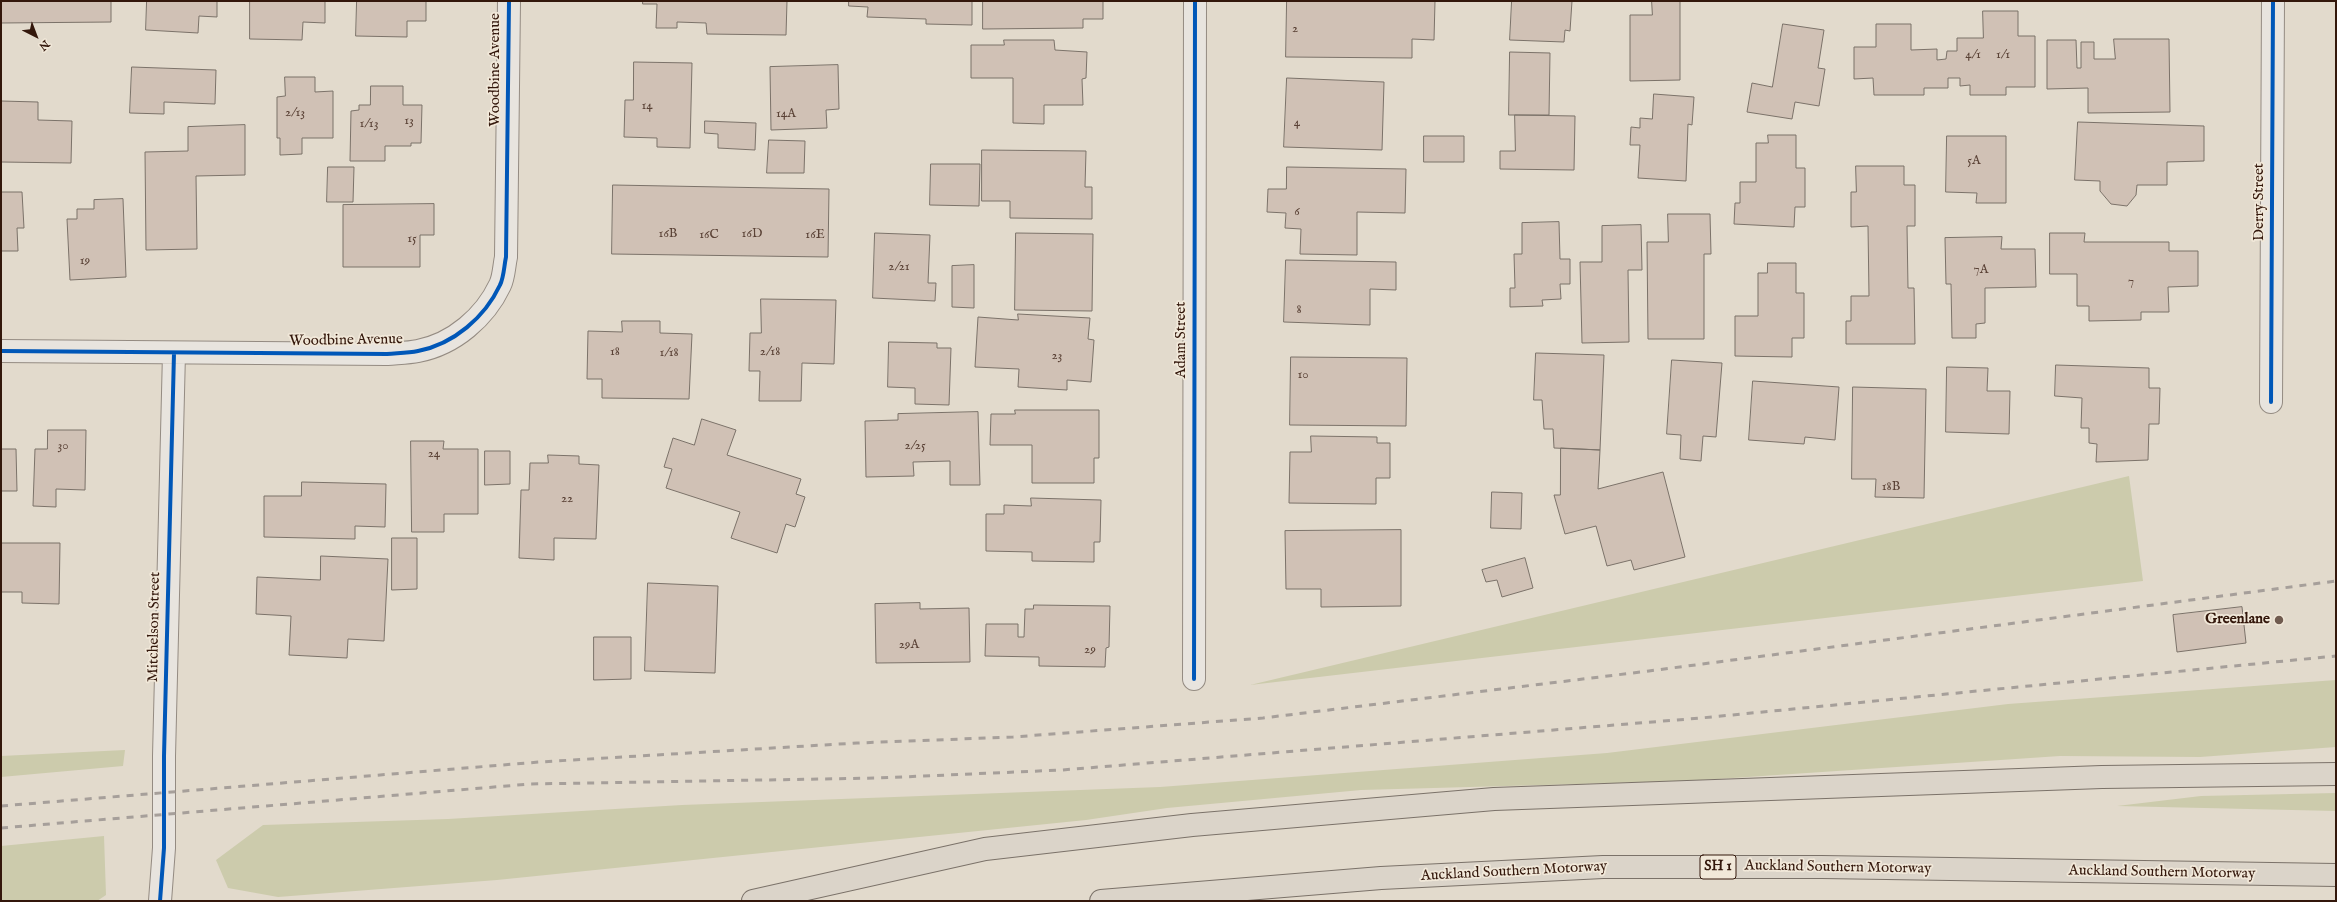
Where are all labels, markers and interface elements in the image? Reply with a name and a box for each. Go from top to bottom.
street label: Woodbine Avenue [487,13,505,127]
north arrow [16,16,56,56]
house number: 2 [1292,21,1298,37]
text: N [36,37,52,53]
house number: 4/1 [1965,47,1981,63]
house number: 1/1 [1996,47,2010,63]
house number: 14 [641,98,653,114]
house number: 2/13 [285,105,305,121]
house number: 14A [776,106,796,122]
house number: 13 [404,113,414,129]
house number: 4 [1294,115,1300,131]
house number: 1/13 [360,116,378,132]
house number: 5A [1967,153,1981,169]
street label: Derry Street [2251,163,2269,241]
house number: 6 [1294,204,1300,220]
house number: 16B [659,226,677,242]
house number: 16D [742,226,762,242]
house number: 16C [699,227,719,243]
house number: 16E [805,227,825,243]
house number: 15 [407,231,417,247]
house number: 19 [80,253,90,269]
house number: 2/21 [888,259,910,275]
house number: 7A [1974,262,1988,278]
house number: 7 [2128,274,2134,290]
street label: Adam Street [1173,302,1191,378]
house number: 8 [1296,302,1302,318]
street label: Woodbine Avenue [289,331,403,351]
house number: 18 [610,344,620,360]
house number: 2/18 [760,344,780,360]
house number: 1/18 [659,345,679,361]
house number: 23 [1052,348,1062,364]
house number: 10 [1297,367,1309,383]
house number: 30 [57,438,69,454]
house number: 2/25 [904,438,926,454]
house number: 24 [428,446,440,462]
house number: 18B [1882,479,1900,495]
house number: 22 [561,491,573,507]
street label: Mitchelson Street [145,572,165,682]
place label: Greenlane [2205,611,2270,629]
marker: Greenlane [2273,614,2285,626]
house number: 29A [899,637,919,653]
house number: 29 [1084,642,1096,658]
road number: SH 1 [1700,855,1736,879]
street label: Auckland Southern Motorway [1744,857,1932,879]
street label: Auckland Southern Motorway [1420,858,1608,886]
street label: Auckland Southern Motorway [2068,862,2256,884]

